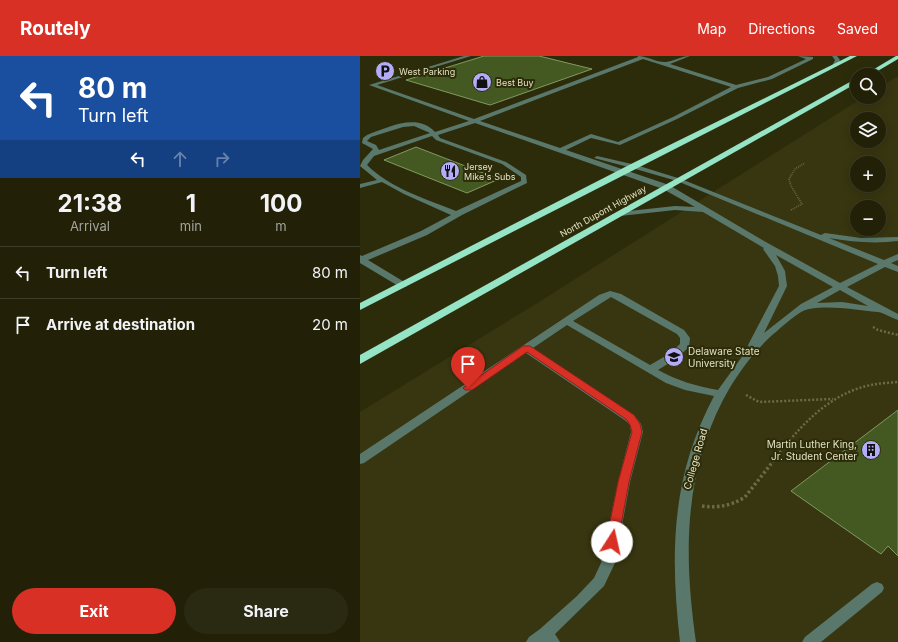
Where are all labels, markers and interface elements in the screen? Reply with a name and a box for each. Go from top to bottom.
text: Routely [20,17,91,40]
text: Map [697,20,726,37]
text: Directions [748,20,815,37]
text: Saved [837,20,878,37]
parking icon: West Parking [374,60,396,82]
place label: West Parking [399,66,455,77]
map controls [850,68,886,236]
button: search [850,68,886,104]
text: 80 m [78,71,147,105]
shop icon: Best Buy [471,71,493,93]
icon: left [12,72,64,124]
place label: Best Buy [496,77,534,88]
text: Turn left [78,105,148,126]
button: layers [850,112,886,148]
icon: left [127,148,149,170]
icon: ahead [169,148,191,170]
icon: right [211,148,233,170]
button: + [850,156,886,192]
restaurant icon: Jersey Mike's Subs [439,160,461,182]
place label: Jersey Mike's Subs [464,161,516,182]
street label: North Dupont Highway [558,183,648,239]
text: 21:38 [58,189,122,218]
text: 1 [186,189,196,218]
text: 100 [260,189,302,218]
button: − [850,200,886,236]
text: Arrival [70,218,110,234]
text: min [180,218,202,234]
text: m [275,218,287,234]
icon: left [12,262,34,284]
text: Turn left [46,263,107,282]
text: 80 m [312,263,348,282]
icon: arrive [12,314,34,336]
text: Arrive at destination [46,315,195,334]
text: 20 m [312,315,348,334]
place label: Delaware State University [688,345,760,369]
school or university icon: Delaware State University [663,346,685,368]
pin [451,347,485,388]
icon: arrive [457,353,479,375]
street label: College Road [681,427,709,491]
place label: Martin Luther King, Jr. Student Center [767,438,857,462]
building icon: Martin Luther King, Jr. Student Center [860,439,882,461]
position arrow [591,521,633,563]
button: Exit [12,588,176,634]
button: Share [184,588,348,634]

